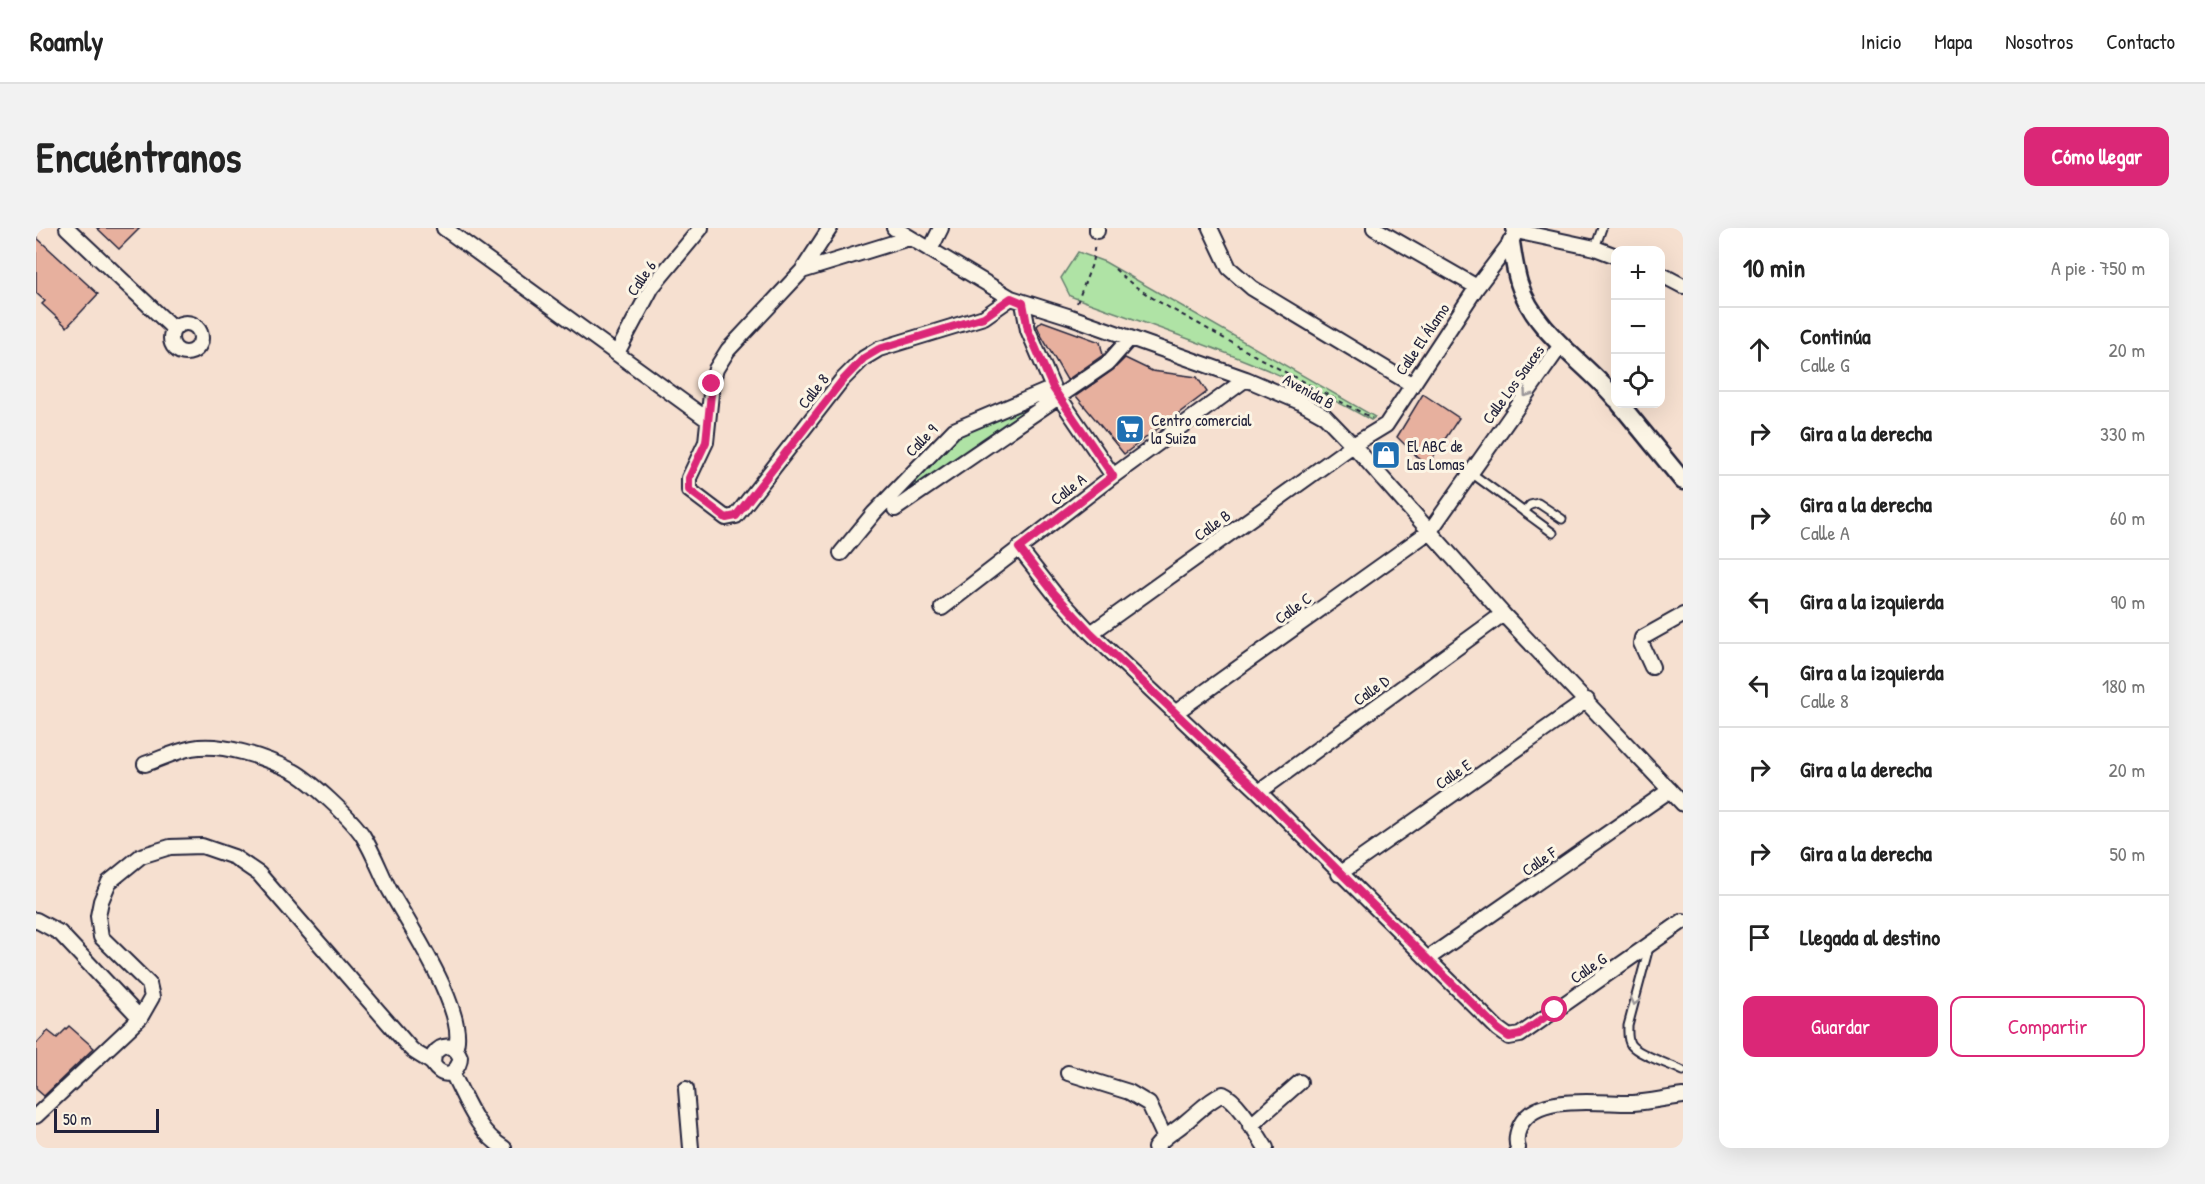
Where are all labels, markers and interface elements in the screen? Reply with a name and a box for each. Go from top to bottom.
text: Roamly [30,22,103,60]
text: Inicio [1861,27,1901,56]
text: Mapa [1934,27,1972,56]
text: Nosotros [2005,27,2073,56]
text: Contacto [2106,27,2175,56]
button: Cómo llegar [2024,127,2169,186]
text: Encuéntranos [36,128,242,185]
map controls [1611,246,1665,408]
button: + [1611,246,1665,300]
text: 10 min [1743,250,1805,285]
text: A pie · 750 m [2051,254,2145,281]
street label: Calle 6 [621,256,661,300]
street label: Calle El Álamo [1390,298,1455,379]
button: − [1611,300,1665,354]
text: Continúa [1800,321,1871,351]
icon: ahead [1743,333,1776,366]
text: 20 m [2108,336,2145,363]
street label: Calle Los Sauces [1477,340,1549,428]
text: Calle G [1800,351,1850,378]
button: locate [1611,354,1665,408]
street label: Avenida B [1279,368,1339,414]
street label: Calle 8 [792,369,834,413]
route end [698,370,724,396]
one-way arrow [1523,387,1534,398]
place label: Centro comercial la Suiza [1151,409,1252,449]
supermarket icon: Centro comercial la Suiza [1114,413,1146,445]
icon: right [1743,417,1776,450]
text: Gira a la derecha [1800,418,1932,448]
street label: Calle 9 [900,419,942,461]
text: 330 m [2100,420,2145,447]
place label: El ABC de Las Lomas [1407,435,1465,475]
shop icon: El ABC de Las Lomas [1370,439,1402,471]
street label: Calle A [1046,468,1091,510]
text: Gira a la derecha [1800,489,1932,519]
icon: right [1743,501,1776,534]
street label: Calle B [1189,504,1235,546]
text: 60 m [2110,504,2145,531]
text: Calle A [1800,519,1850,546]
icon: left [1743,585,1776,618]
text: Gira a la izquierda [1800,586,1944,616]
street label: Calle C [1270,587,1316,629]
text: 90 m [2111,588,2145,615]
text: Gira a la izquierda [1800,657,1944,687]
street label: Calle D [1349,669,1394,711]
icon: left [1743,669,1776,702]
text: 180 m [2102,672,2145,699]
text: Calle 8 [1800,687,1849,714]
icon: right [1743,753,1776,786]
street label: Calle E [1431,754,1475,794]
text: Gira a la derecha [1800,754,1932,784]
text: 20 m [2108,756,2145,783]
icon: right [1743,837,1776,870]
text: Gira a la derecha [1800,838,1932,868]
text: 50 m [2109,840,2145,867]
street label: Calle F [1517,841,1562,881]
icon: arrive [1743,921,1776,954]
text: Llegada al destino [1800,922,1940,952]
street label: Calle G [1565,947,1611,988]
route start [1541,996,1567,1022]
one-way arrow [1629,996,1642,1006]
button: Guardar [1743,996,1938,1057]
button: Compartir [1950,996,2145,1057]
scale bar [54,1106,159,1134]
text: 50 m [63,1108,92,1130]

